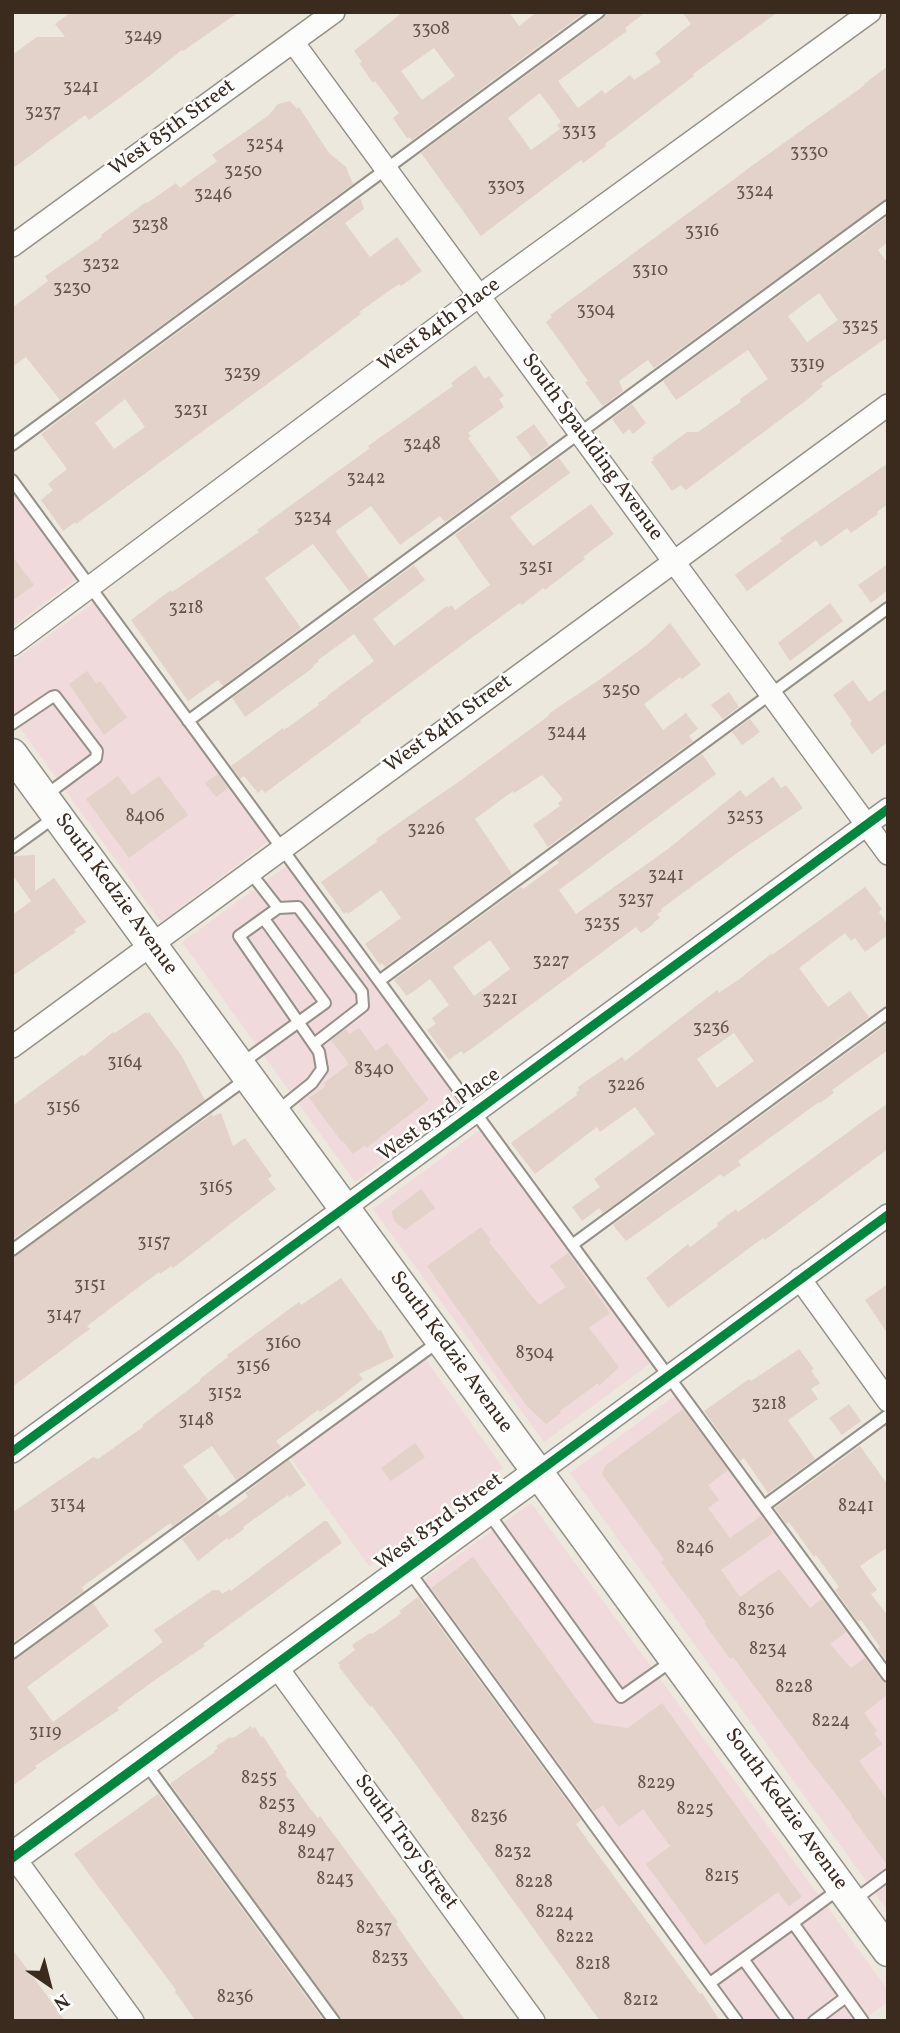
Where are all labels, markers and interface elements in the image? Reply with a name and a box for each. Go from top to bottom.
house number: 3308 [412,20,450,42]
house number: 3249 [124,27,162,49]
street label: West 85th Street [105,75,241,183]
house number: 3241 [63,78,99,100]
house number: 3237 [25,103,61,125]
house number: 3313 [562,122,596,144]
house number: 3254 [246,135,284,157]
house number: 3330 [790,143,828,165]
house number: 3250 [224,162,262,184]
house number: 3303 [487,177,525,199]
house number: 3324 [736,182,774,204]
house number: 3246 [194,185,232,207]
house number: 3238 [132,216,168,238]
house number: 3316 [685,222,719,244]
house number: 3232 [82,255,120,277]
house number: 3310 [632,261,668,283]
street label: West 84th Place [374,273,506,379]
house number: 3230 [53,279,91,301]
house number: 3304 [576,301,616,323]
house number: 3325 [842,317,878,339]
street label: South Spaulding Avenue [515,349,667,547]
house number: 3319 [790,355,824,377]
house number: 3239 [224,364,260,386]
house number: 3231 [174,401,208,423]
house number: 3248 [403,435,441,457]
house number: 3242 [347,469,385,491]
house number: 3234 [294,508,332,530]
house number: 3251 [519,558,553,580]
house number: 3218 [168,599,204,621]
street label: West 84th Street [380,670,518,780]
house number: 3250 [602,681,640,703]
house number: 3244 [547,723,587,745]
house number: 8406 [125,807,165,829]
house number: 3253 [727,807,763,829]
street label: South Kedzie Avenue [48,809,182,981]
house number: 3226 [407,820,445,842]
house number: 3241 [648,866,684,888]
house number: 3237 [618,890,654,912]
house number: 3235 [584,914,620,936]
house number: 3227 [533,952,569,974]
house number: 3221 [482,990,518,1012]
house number: 3236 [693,1019,729,1041]
house number: 3164 [107,1053,143,1075]
house number: 8340 [354,1060,394,1082]
street label: West 83rd Place [374,1063,506,1169]
house number: 3226 [607,1076,645,1098]
house number: 3156 [46,1098,80,1120]
house number: 3165 [199,1178,233,1200]
house number: 3157 [137,1233,171,1255]
street label: South Kedzie Avenue [383,1267,517,1439]
house number: 3151 [74,1276,106,1298]
house number: 3147 [46,1306,82,1328]
house number: 3160 [265,1334,301,1356]
house number: 8304 [515,1344,555,1366]
house number: 3156 [236,1357,270,1379]
house number: 3152 [208,1384,242,1406]
house number: 3218 [751,1395,787,1417]
house number: 3148 [178,1411,214,1433]
street label: West 83rd Street [371,1468,509,1578]
house number: 3134 [50,1495,86,1517]
house number: 8241 [838,1497,874,1519]
house number: 8246 [676,1539,714,1561]
house number: 8236 [738,1601,774,1623]
house number: 8234 [749,1640,787,1662]
house number: 8228 [775,1678,813,1700]
house number: 8224 [812,1712,850,1734]
house number: 3119 [29,1723,61,1745]
street label: South Kedzie Avenue [718,1724,852,1896]
house number: 8255 [241,1769,277,1791]
street label: South Troy Street [348,1771,462,1915]
house number: 8229 [637,1774,675,1796]
house number: 8253 [259,1795,295,1817]
house number: 8225 [676,1800,714,1822]
house number: 8236 [471,1808,507,1830]
house number: 8249 [278,1820,316,1842]
house number: 8232 [494,1843,532,1865]
house number: 8247 [297,1844,335,1866]
house number: 8215 [705,1867,739,1889]
house number: 8243 [316,1870,354,1892]
house number: 8228 [515,1873,553,1895]
house number: 8224 [536,1903,574,1925]
house number: 8237 [356,1919,392,1941]
house number: 8222 [556,1928,594,1950]
north arrow [14,1949,84,2019]
house number: 8233 [372,1949,408,1971]
house number: 8218 [576,1955,610,1977]
text: N [48,1987,74,2016]
house number: 8236 [217,1988,253,2010]
house number: 8212 [623,1991,659,2013]

